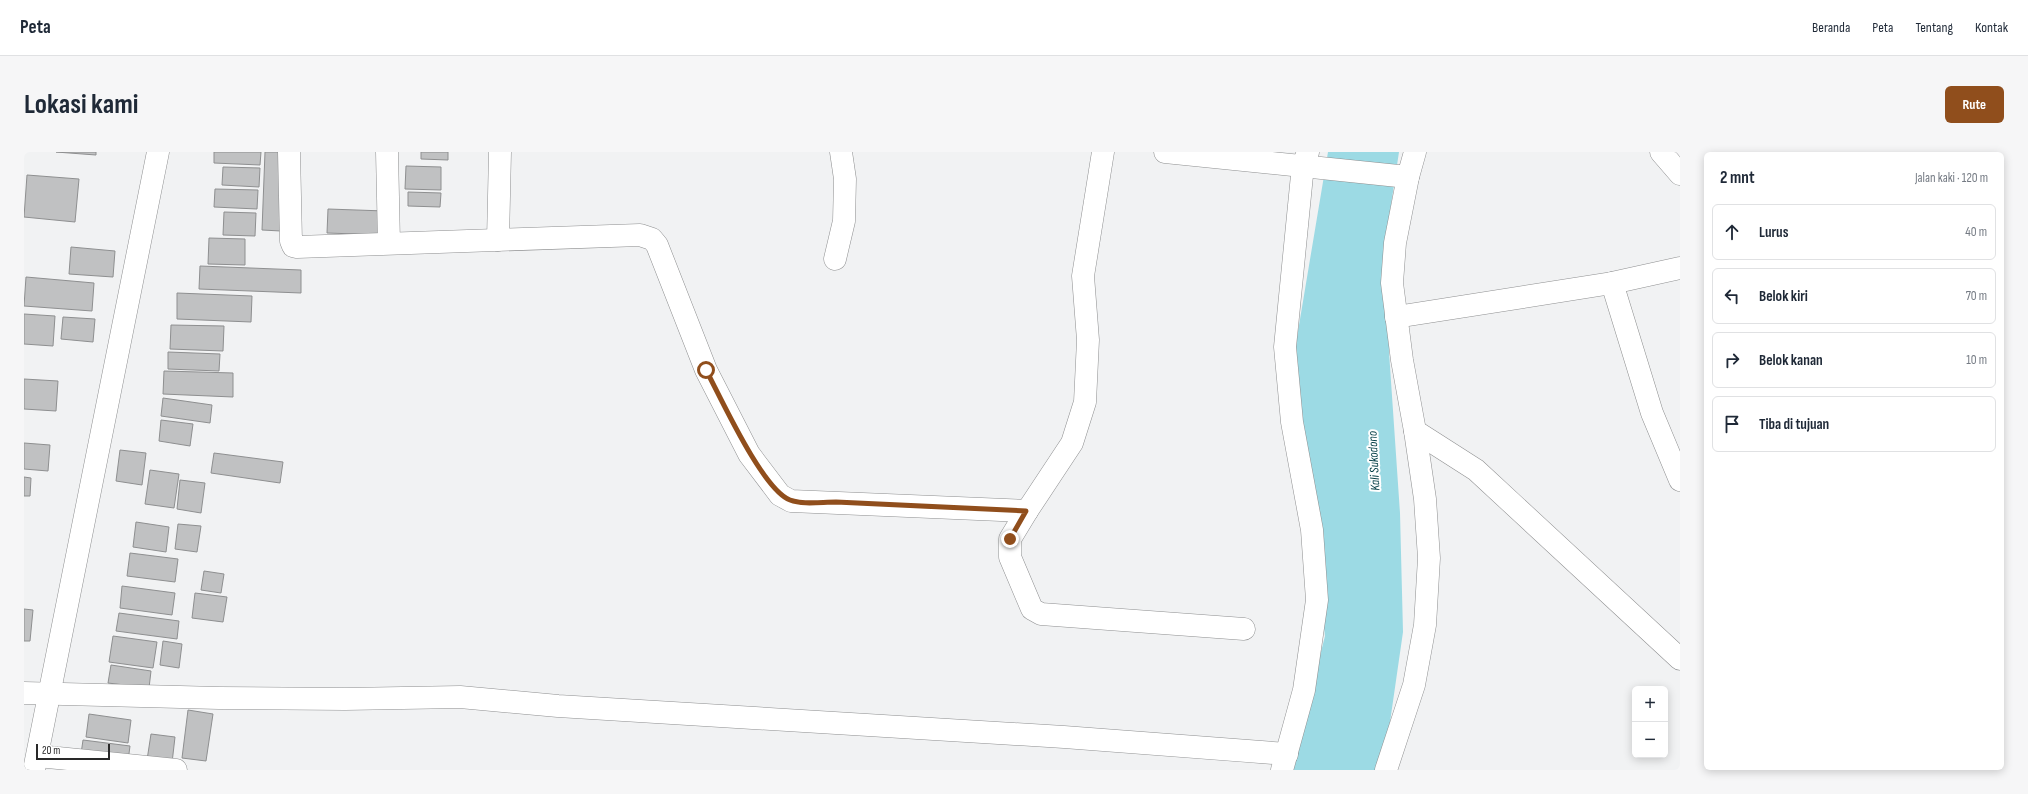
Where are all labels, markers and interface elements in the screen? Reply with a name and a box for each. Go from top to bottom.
text: Peta [20,16,51,39]
text: Beranda [1812,19,1850,36]
text: Peta [1872,19,1893,36]
text: Tentang [1915,19,1953,36]
text: Kontak [1975,19,2008,36]
button: Rute [1945,86,2004,123]
text: Lokasi kami [24,88,138,121]
text: 2 mnt [1720,168,1755,188]
text: Jalan kaki · 120 m [1915,170,1988,186]
icon: ahead [1721,221,1743,243]
text: Lurus [1759,223,1788,242]
text: 40 m [1965,224,1987,240]
icon: left [1721,285,1743,307]
text: Belok kiri [1759,287,1808,306]
text: 70 m [1966,288,1987,304]
icon: right [1721,349,1743,371]
text: Belok kanan [1759,351,1823,370]
text: 10 m [1966,352,1987,368]
route start [697,361,715,379]
icon: arrive [1721,413,1743,435]
text: Tiba di tujuan [1759,415,1829,434]
water label: Kali Sukodono [1364,430,1384,491]
route end [1001,530,1019,548]
map controls [1632,686,1668,758]
button: + [1632,686,1668,722]
button: − [1632,722,1668,758]
scale bar [36,742,110,761]
text: 20 m [42,744,60,757]

